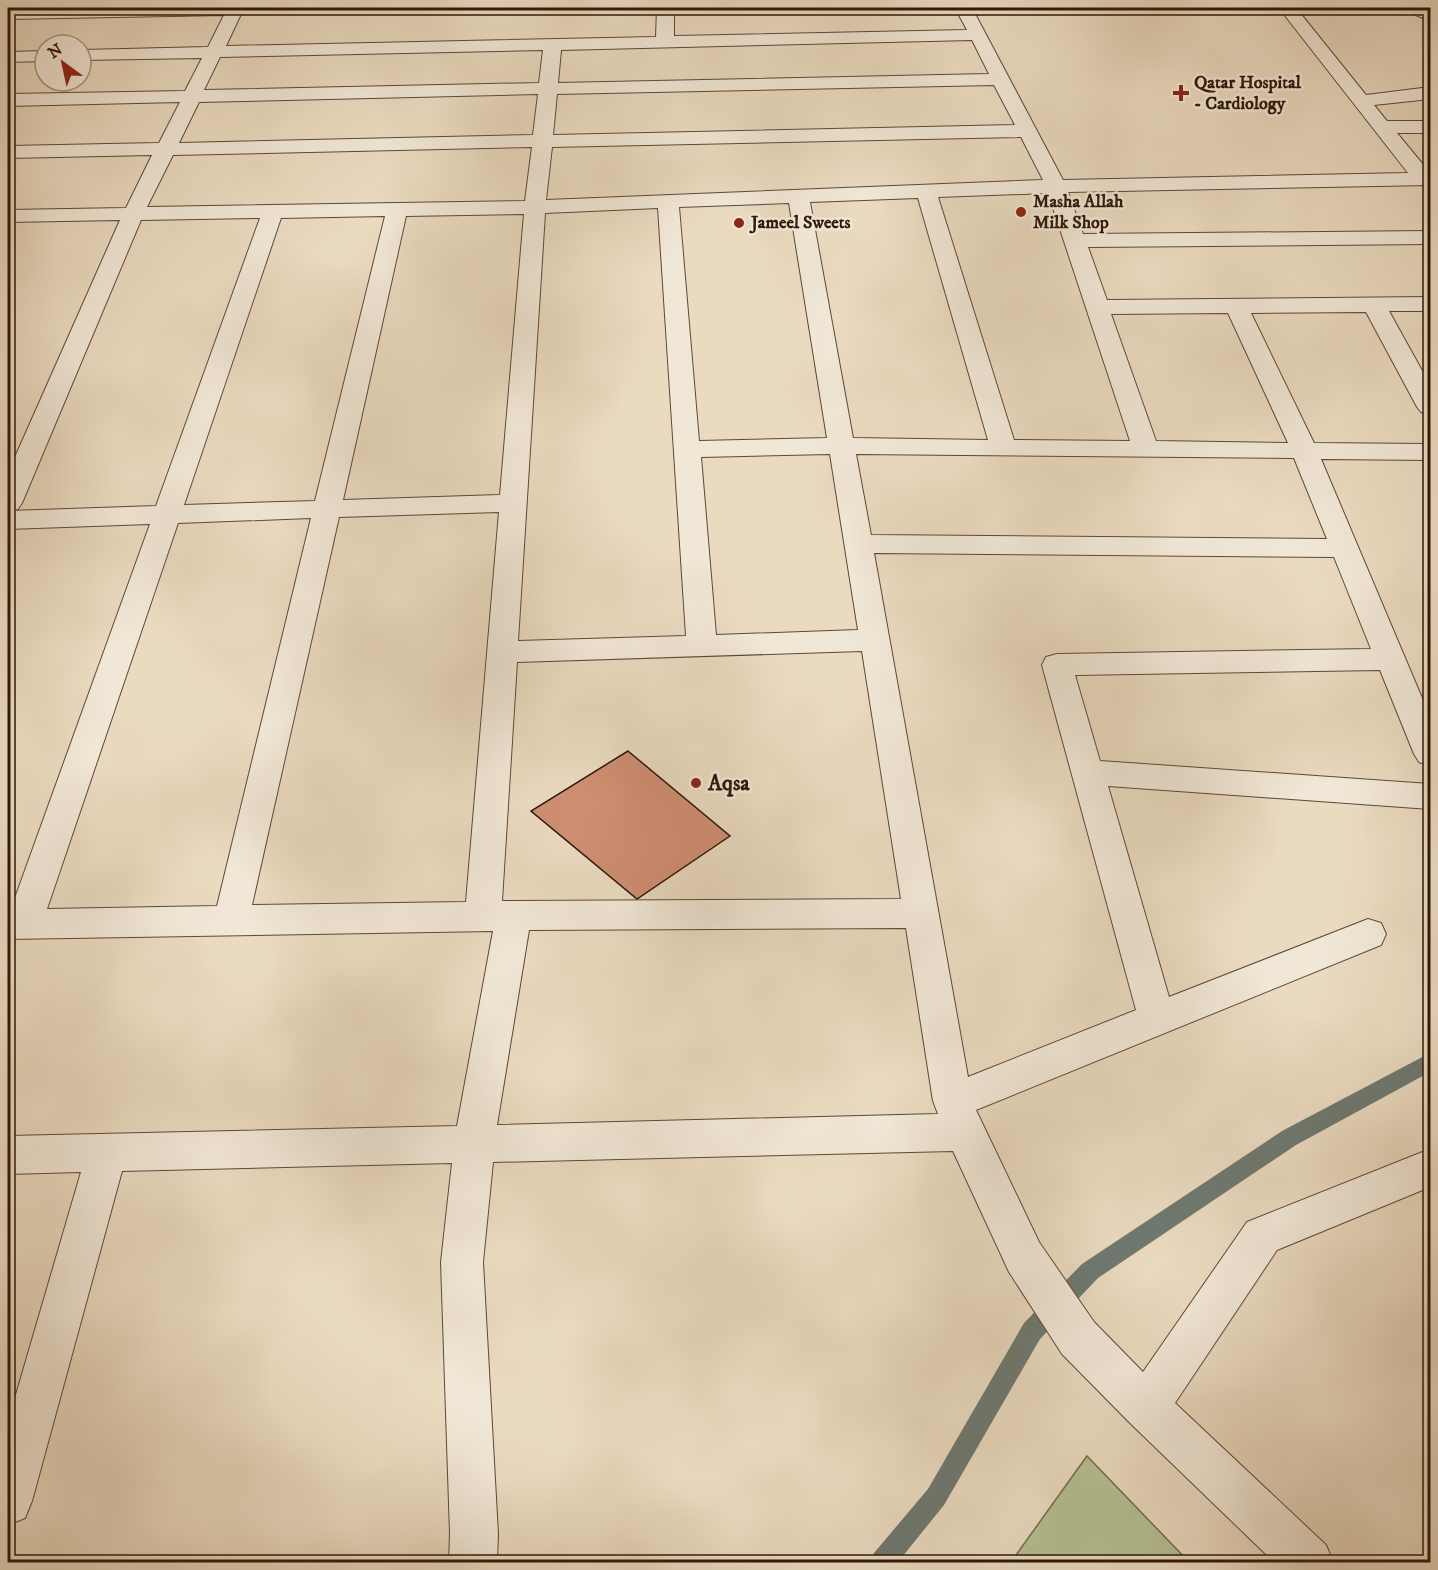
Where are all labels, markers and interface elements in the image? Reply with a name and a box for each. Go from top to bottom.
north arrow [33,33,93,93]
text: N [44,39,66,63]
place label: Qatar Hospital - Cardiology [1194,72,1302,115]
marker: Qatar Hospital - Cardiology [1172,84,1190,102]
place label: Masha Allah Milk Shop [1033,191,1124,234]
marker: Masha Allah Milk Shop [1014,205,1028,219]
place label: Jameel Sweets [749,212,851,234]
marker: Jameel Sweets [732,216,746,230]
place label: Aqsa [707,770,750,797]
marker: Aqsa [689,776,703,790]

